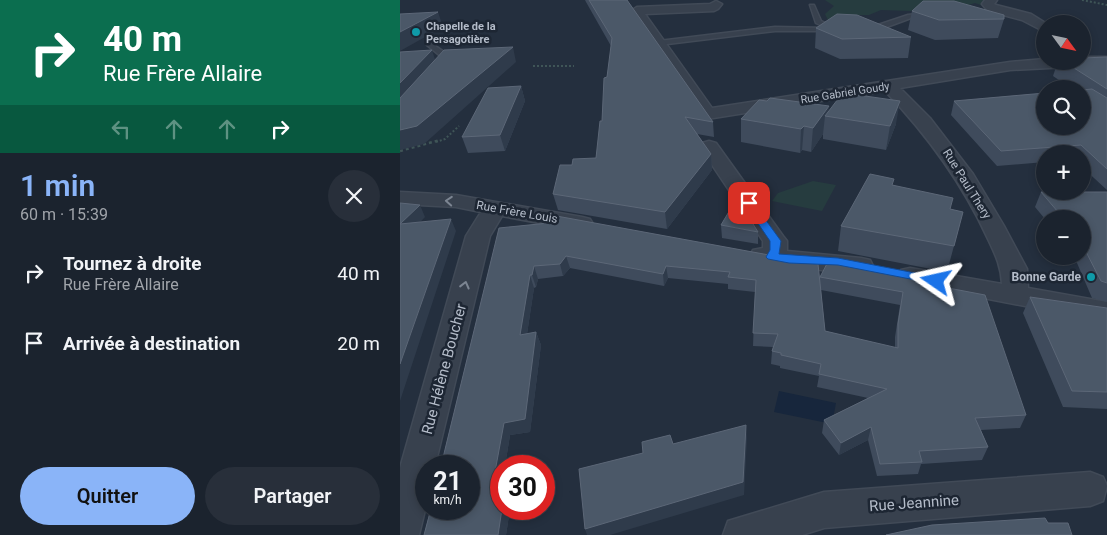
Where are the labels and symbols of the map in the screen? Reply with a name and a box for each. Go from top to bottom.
north arrow [1036,15,1091,70]
place label: Chapelle de la Persagotière [426,20,496,46]
marker: Chapelle de la Persagotière [410,26,422,38]
street label: Rue Gabriel Goudy [800,79,891,106]
street label: Rue Paul Thery [940,147,994,222]
pin [728,182,770,224]
one-way arrow [445,196,453,207]
street label: Rue Frère Louis [475,198,559,226]
position arrow [909,254,961,306]
place label: Bonne Garde [1012,270,1082,284]
marker: Bonne Garde [1085,271,1097,283]
one-way arrow [460,281,470,289]
street label: Rue Hélène Boucher [418,302,470,436]
speed limit sign: 30 [490,455,555,520]
street label: Rue Jeannine [868,491,960,515]

